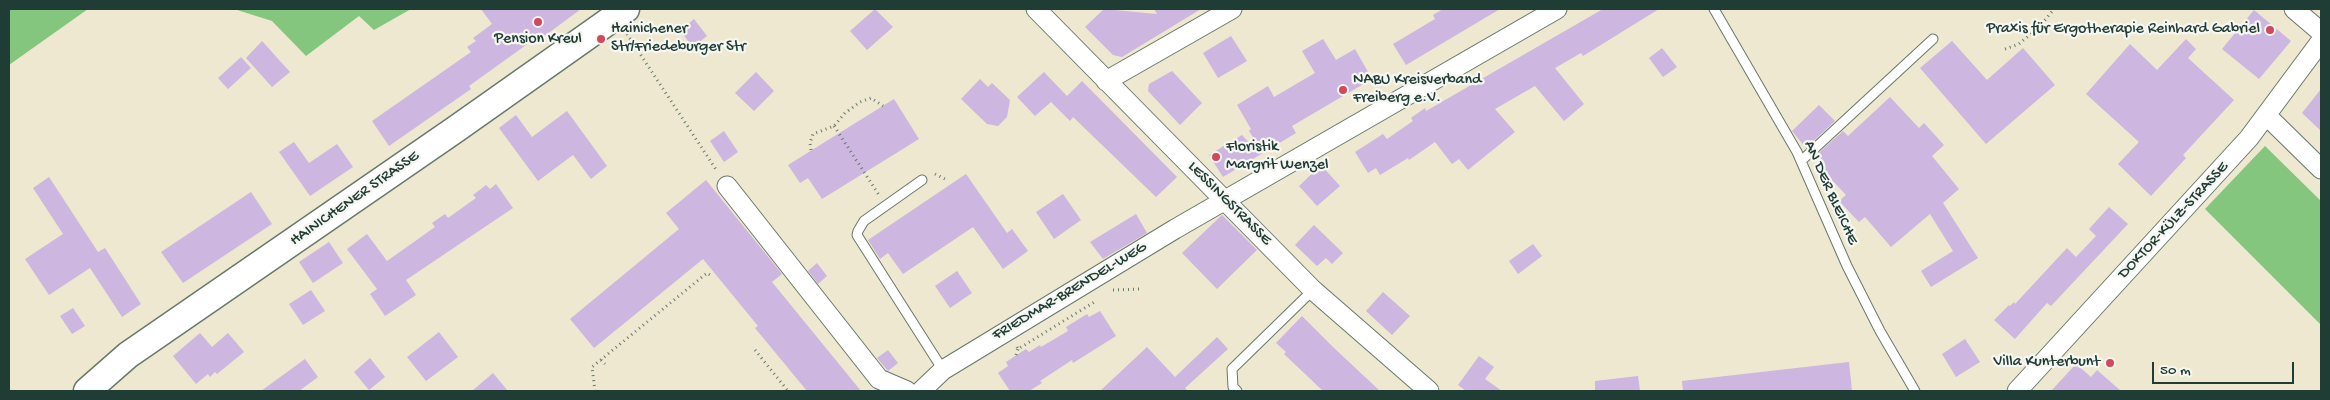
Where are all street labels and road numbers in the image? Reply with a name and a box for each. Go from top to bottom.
street label: AN DER BLEICHE [1798,138,1862,248]
street label: HAINICHENER STRASSE [287,147,423,251]
street label: LESSINGSTRASSE [1183,158,1275,250]
street label: DOKTOR-KÜLZ-STRASSE [2115,158,2233,284]
street label: FRIEDMAR-BRENDEL-WEG [989,238,1151,346]

